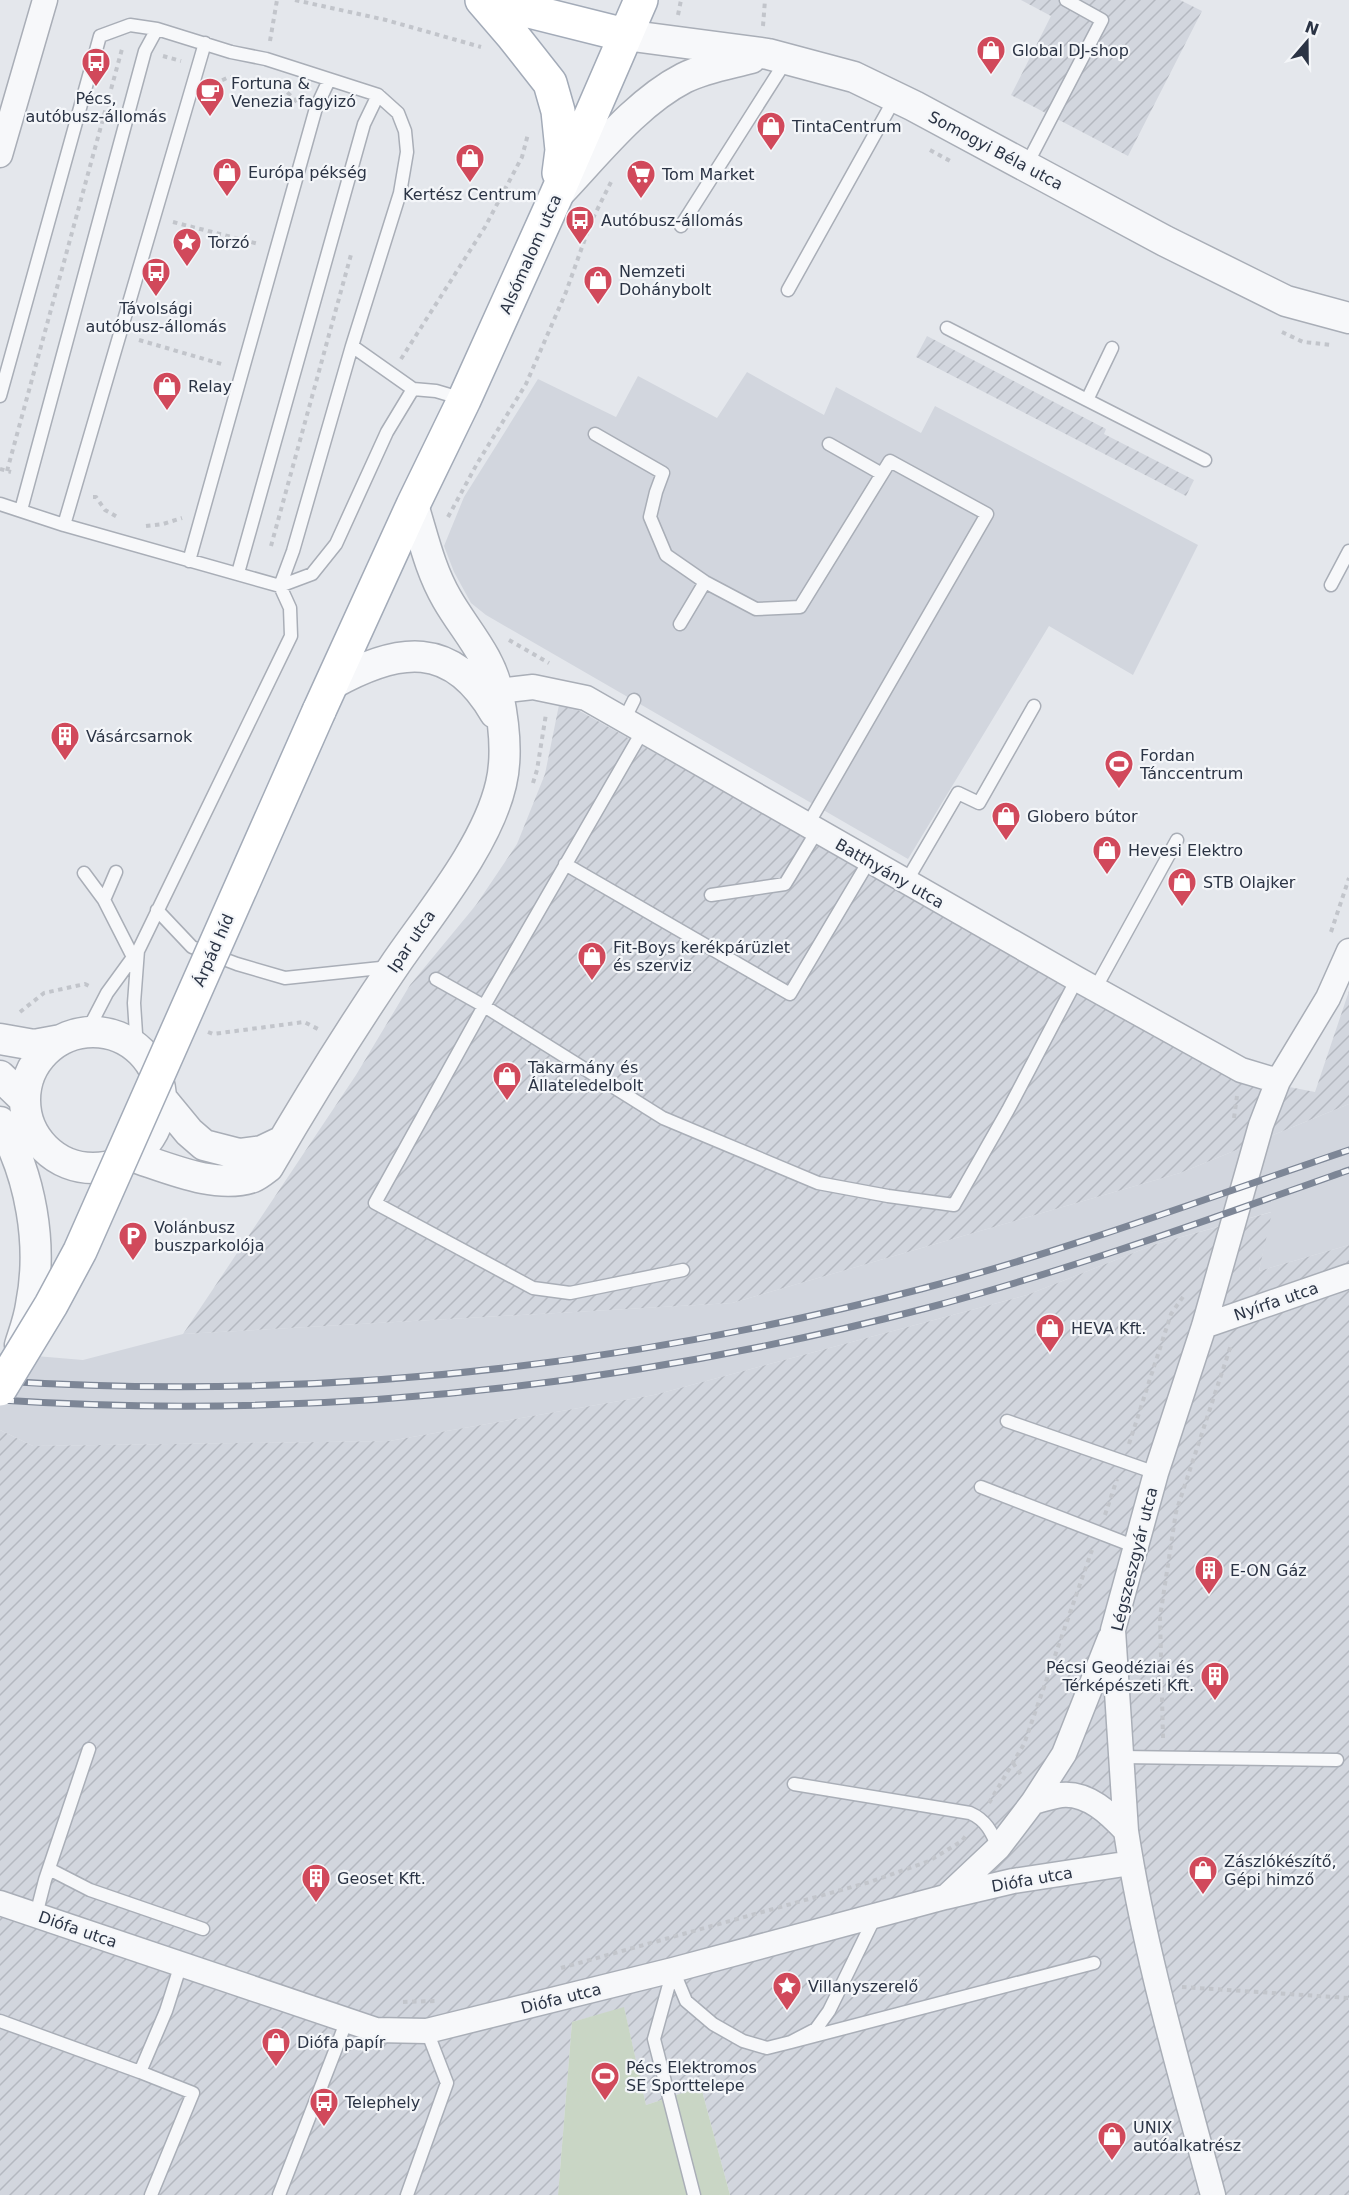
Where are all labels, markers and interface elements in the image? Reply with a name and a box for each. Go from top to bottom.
north arrow [1277,12,1337,72]
text: N [1302,17,1322,40]
shop icon: Global DJ-shop [975,34,1007,76]
place label: Global DJ-shop [1012,41,1129,60]
bus stop icon: Pécs, autóbusz-állomás [80,46,112,88]
place label: Fortuna & Venezia fagyizó [231,74,356,111]
cafe icon: Fortuna & Venezia fagyizó [194,76,226,118]
place label: Pécs, autóbusz-állomás [25,89,167,126]
street label: Somogyi Béla utca [925,107,1066,194]
shop icon: TintaCentrum [755,110,787,152]
place label: TintaCentrum [791,117,902,136]
shop icon: Kertész Centrum [454,142,486,184]
shop icon: Európa pékség [211,156,243,198]
supermarket icon: Tom Market [625,158,657,200]
place label: Európa pékség [248,163,367,182]
place label: Tom Market [661,165,755,184]
place label: Kertész Centrum [403,185,537,204]
street label: Alsómalom utca [496,191,565,317]
bus stop icon: Autóbusz-állomás [564,204,596,246]
place label: Autóbusz-állomás [601,211,743,230]
place icon: Torzó [171,226,203,268]
place label: Torzó [207,233,250,252]
bus stop icon: Távolsági autóbusz-állomás [140,256,172,298]
place label: Nemzeti Dohánybolt [619,262,711,299]
shop icon: Nemzeti Dohánybolt [582,264,614,306]
place label: Távolsági autóbusz-állomás [85,299,227,336]
shop icon: Relay [151,370,183,412]
place label: Relay [188,377,232,396]
building icon: Vásárcsarnok [49,720,81,762]
place label: Vásárcsarnok [86,727,193,746]
place label: Fordan Tánccentrum [1139,746,1243,783]
sports icon: Fordan Tánccentrum [1103,748,1135,790]
shop icon: Globero bútor [990,800,1022,842]
place label: Globero bútor [1027,807,1138,826]
shop icon: Hevesi Elektro [1091,834,1123,876]
street label: Batthyány utca [832,835,948,912]
place label: Hevesi Elektro [1128,841,1243,860]
shop icon: STB Olajker [1166,866,1198,908]
place label: STB Olajker [1203,873,1296,892]
street label: Ipar utca [384,906,439,976]
street label: Árpád híd [189,911,238,989]
place label: Fit-Boys kerékpárüzlet és szerviz [613,938,790,975]
shop icon: Fit-Boys kerékpárüzlet és szerviz [576,940,608,982]
place label: Takarmány és Állateledelbolt [527,1058,643,1095]
shop icon: Takarmány és Állateledelbolt [491,1060,523,1102]
place label: Volánbusz buszparkolója [154,1218,265,1255]
parking icon: Volánbusz buszparkolója [117,1220,149,1262]
street label: Nyírfa utca [1231,1278,1321,1325]
shop icon: HEVA Kft. [1034,1312,1066,1354]
place label: HEVA Kft. [1071,1319,1146,1338]
street label: Légszeszgyár utca [1107,1485,1162,1633]
building icon: E-ON Gáz [1193,1554,1225,1596]
place label: E-ON Gáz [1230,1561,1307,1580]
place label: Pécsi Geodéziai és Térképészeti Kft. [1046,1658,1194,1695]
building icon: Pécsi Geodéziai és Térképészeti Kft. [1199,1660,1231,1702]
place label: Zászlókészítő, Gépi himző [1224,1852,1337,1889]
shop icon: Zászlókészítő, Gépi himző [1187,1854,1219,1896]
building icon: Geoset Kft. [300,1862,332,1904]
street label: Diófa utca [990,1863,1074,1896]
place label: Geoset Kft. [337,1869,426,1888]
street label: Diófa utca [36,1907,120,1952]
place icon: Villanyszerelő [771,1970,803,2012]
place label: Villanyszerelő [808,1977,918,1996]
street label: Diófa utca [519,1979,603,2018]
shop icon: Diófa papír [260,2026,292,2068]
place label: Diófa papír [297,2033,386,2052]
place label: Pécs Elektromos SE Sporttelepe [626,2058,757,2095]
sports icon: Pécs Elektromos SE Sporttelepe [589,2060,621,2102]
bus stop icon: Telephely [308,2086,340,2128]
place label: Telephely [344,2093,420,2112]
place label: UNIX autóalkatrész [1133,2118,1241,2155]
shop icon: UNIX autóalkatrész [1096,2120,1128,2162]

